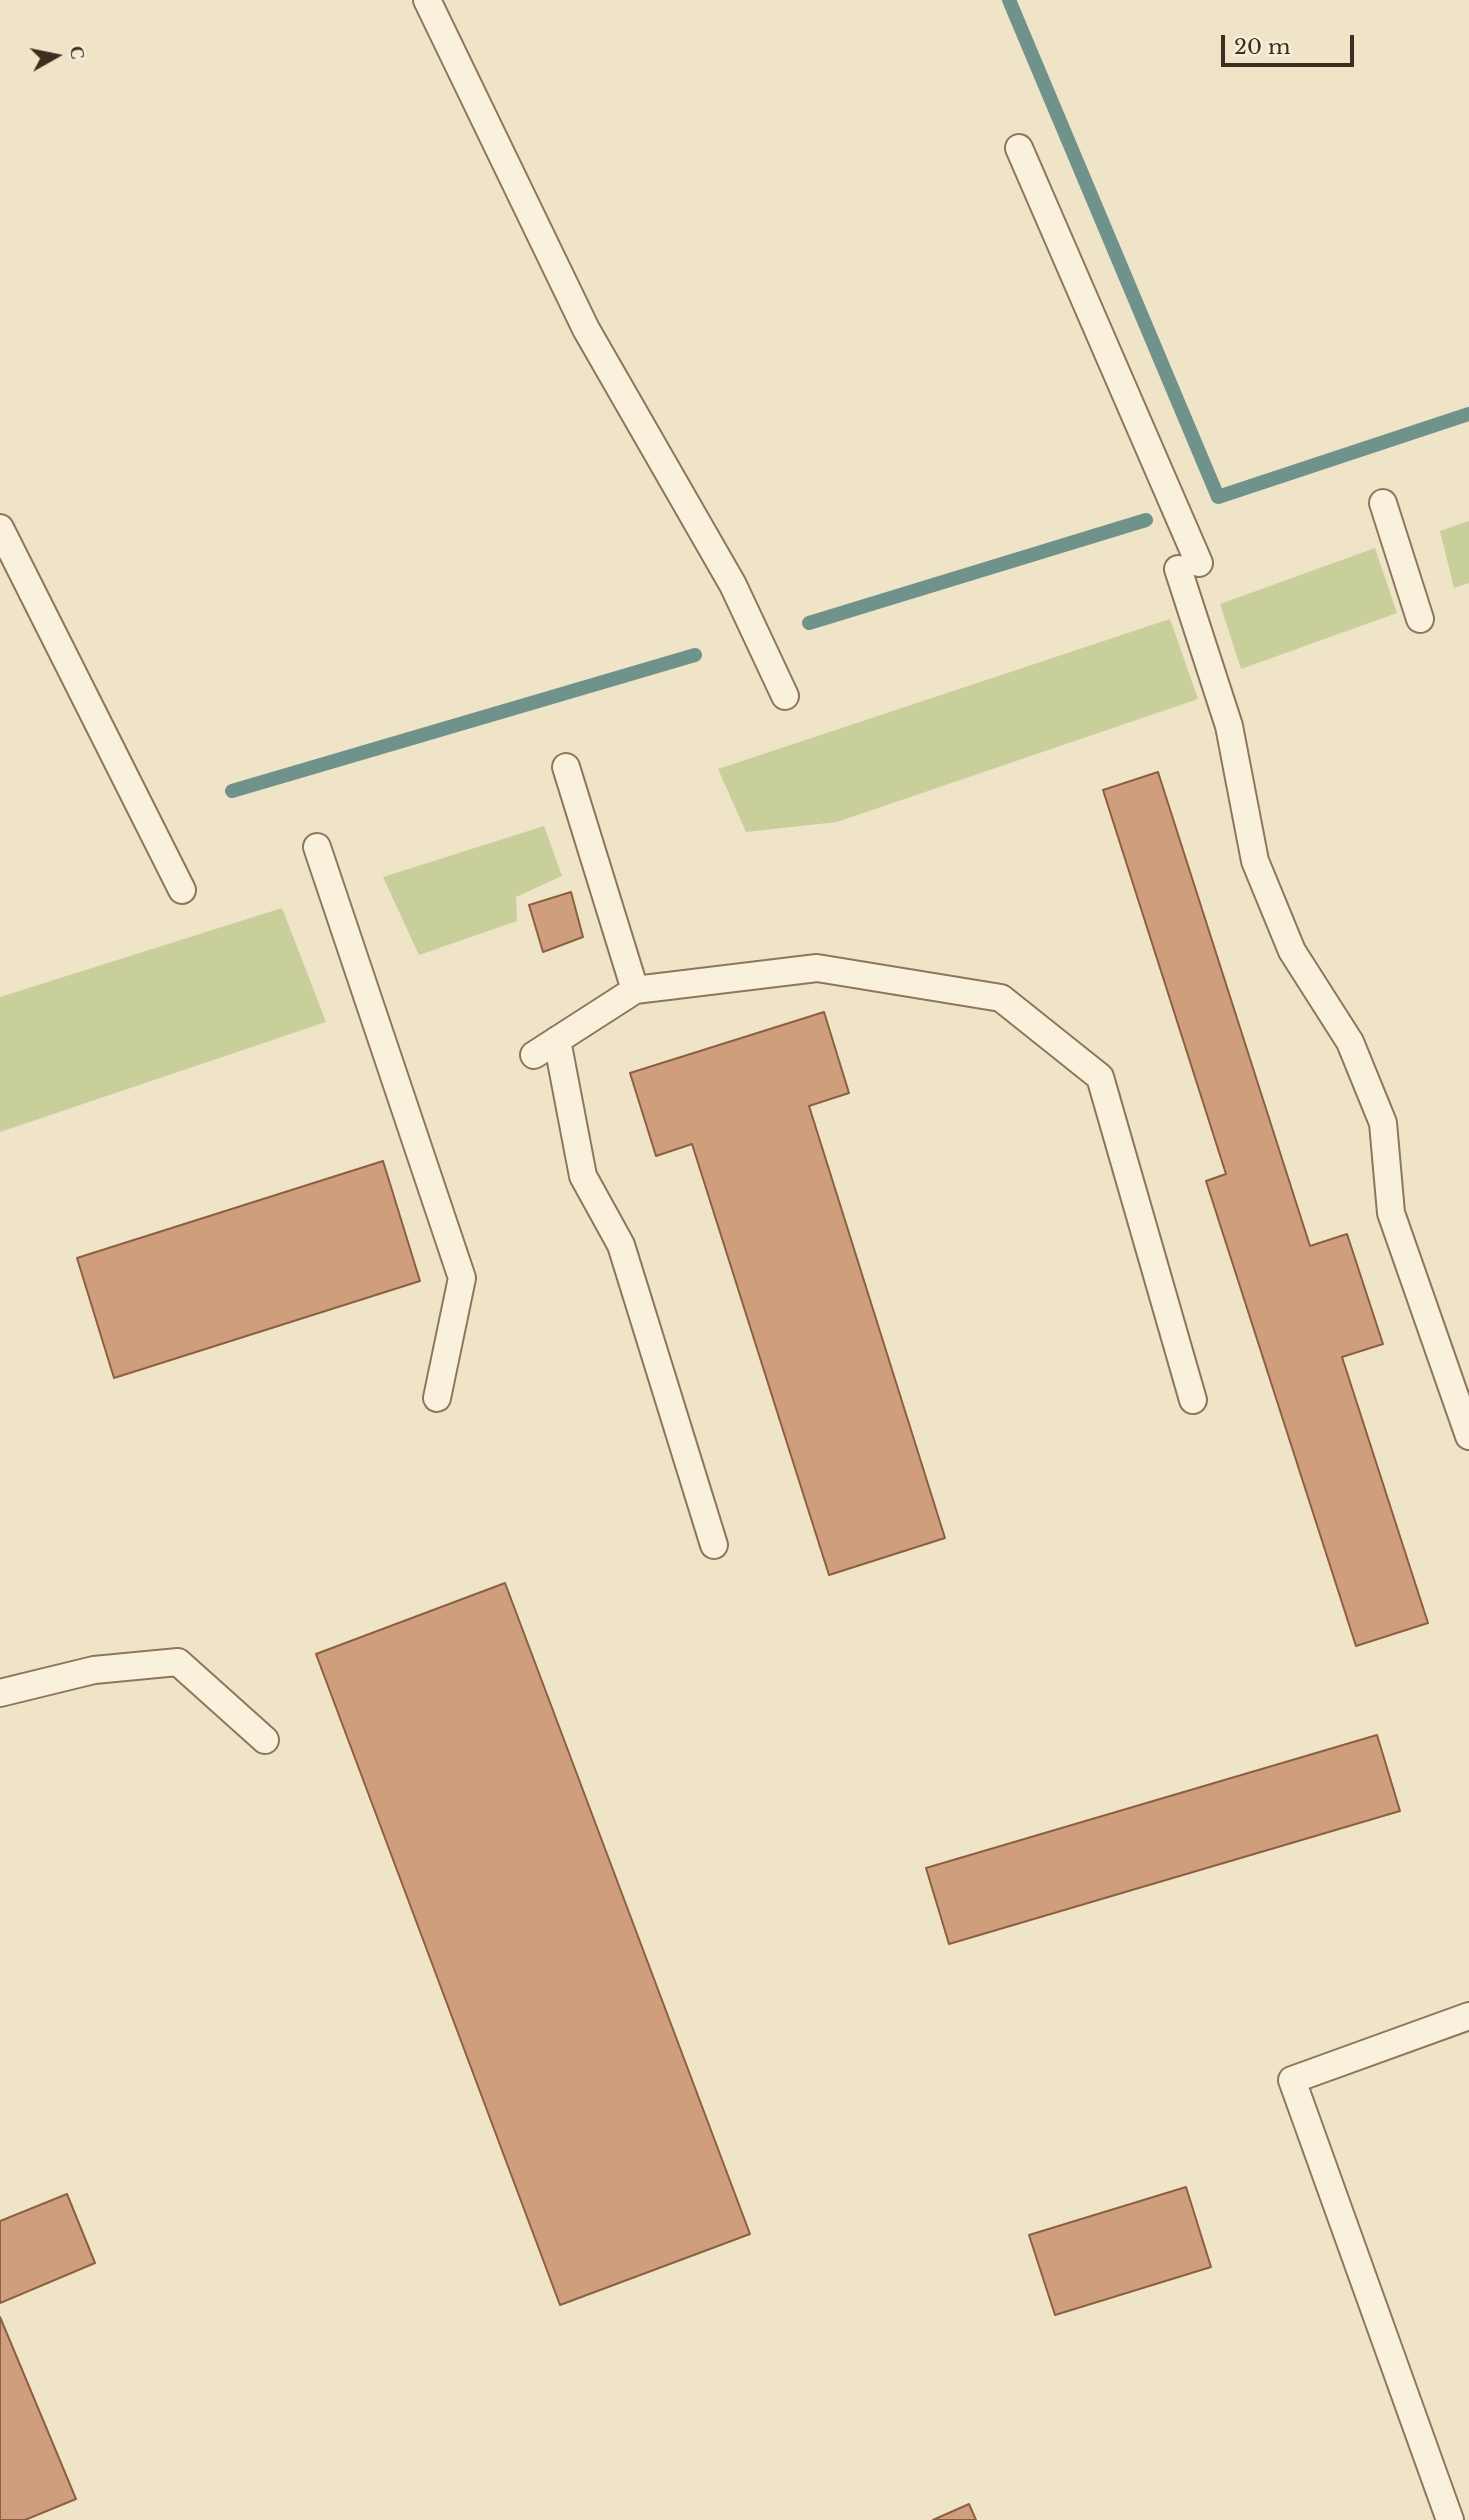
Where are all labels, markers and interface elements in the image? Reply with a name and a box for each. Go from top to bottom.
north arrow [21,21,91,91]
scale bar [1224,21,1357,65]
text: 20 m [1234,34,1291,60]
text: С [65,44,90,61]

